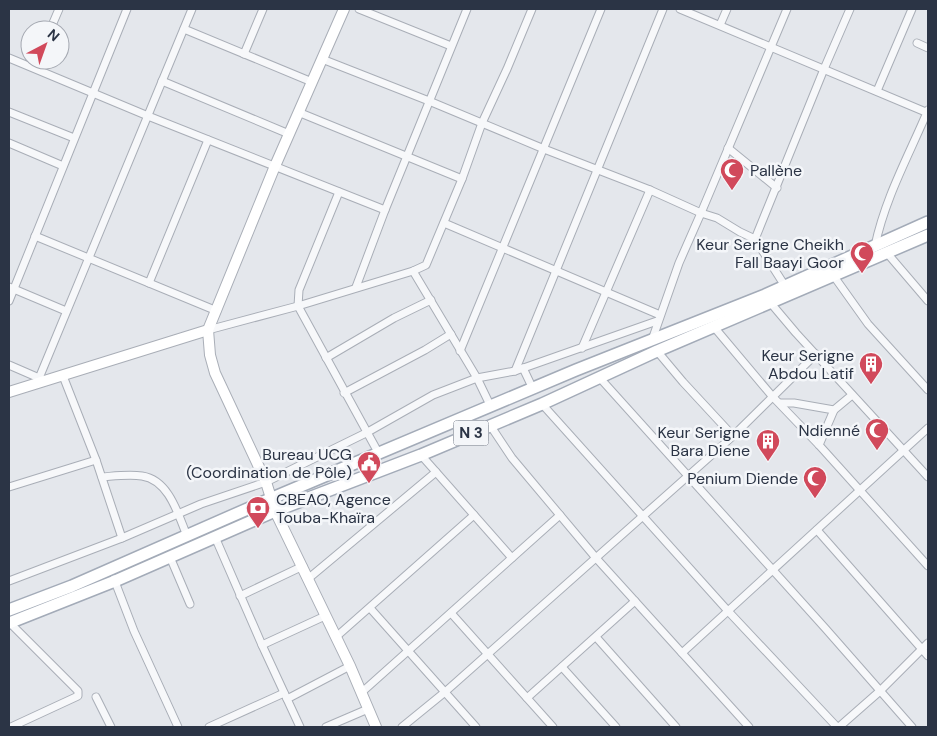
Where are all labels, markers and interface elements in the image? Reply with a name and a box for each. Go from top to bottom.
north arrow [20,20,70,70]
text: N [44,25,63,45]
mosque icon: Pallène [719,157,745,191]
place label: Pallène [750,160,802,181]
place label: Keur Serigne Cheikh Fall Baayi Goor [696,234,844,273]
mosque icon: Keur Serigne Cheikh Fall Baayi Goor [849,240,875,274]
place label: Keur Serigne Abdou Latif [761,345,854,384]
building icon: Keur Serigne Abdou Latif [858,351,884,385]
mosque icon: Ndienné [864,417,890,451]
road number: N 3 [454,420,488,446]
place label: Ndienné [799,420,860,441]
place label: Keur Serigne Bara Diene [657,422,750,461]
building icon: Keur Serigne Bara Diene [755,428,781,462]
place label: Bureau UCG (Coordination de Pôle) [186,444,352,483]
public building icon: Bureau UCG (Coordination de Pôle) [356,450,382,484]
mosque icon: Penium Diende [802,465,828,499]
place label: Penium Diende [687,468,798,489]
place label: CBEAO, Agence Touba-Khaïra [276,489,391,528]
bank icon: CBEAO, Agence Touba-Khaïra [245,495,271,529]

